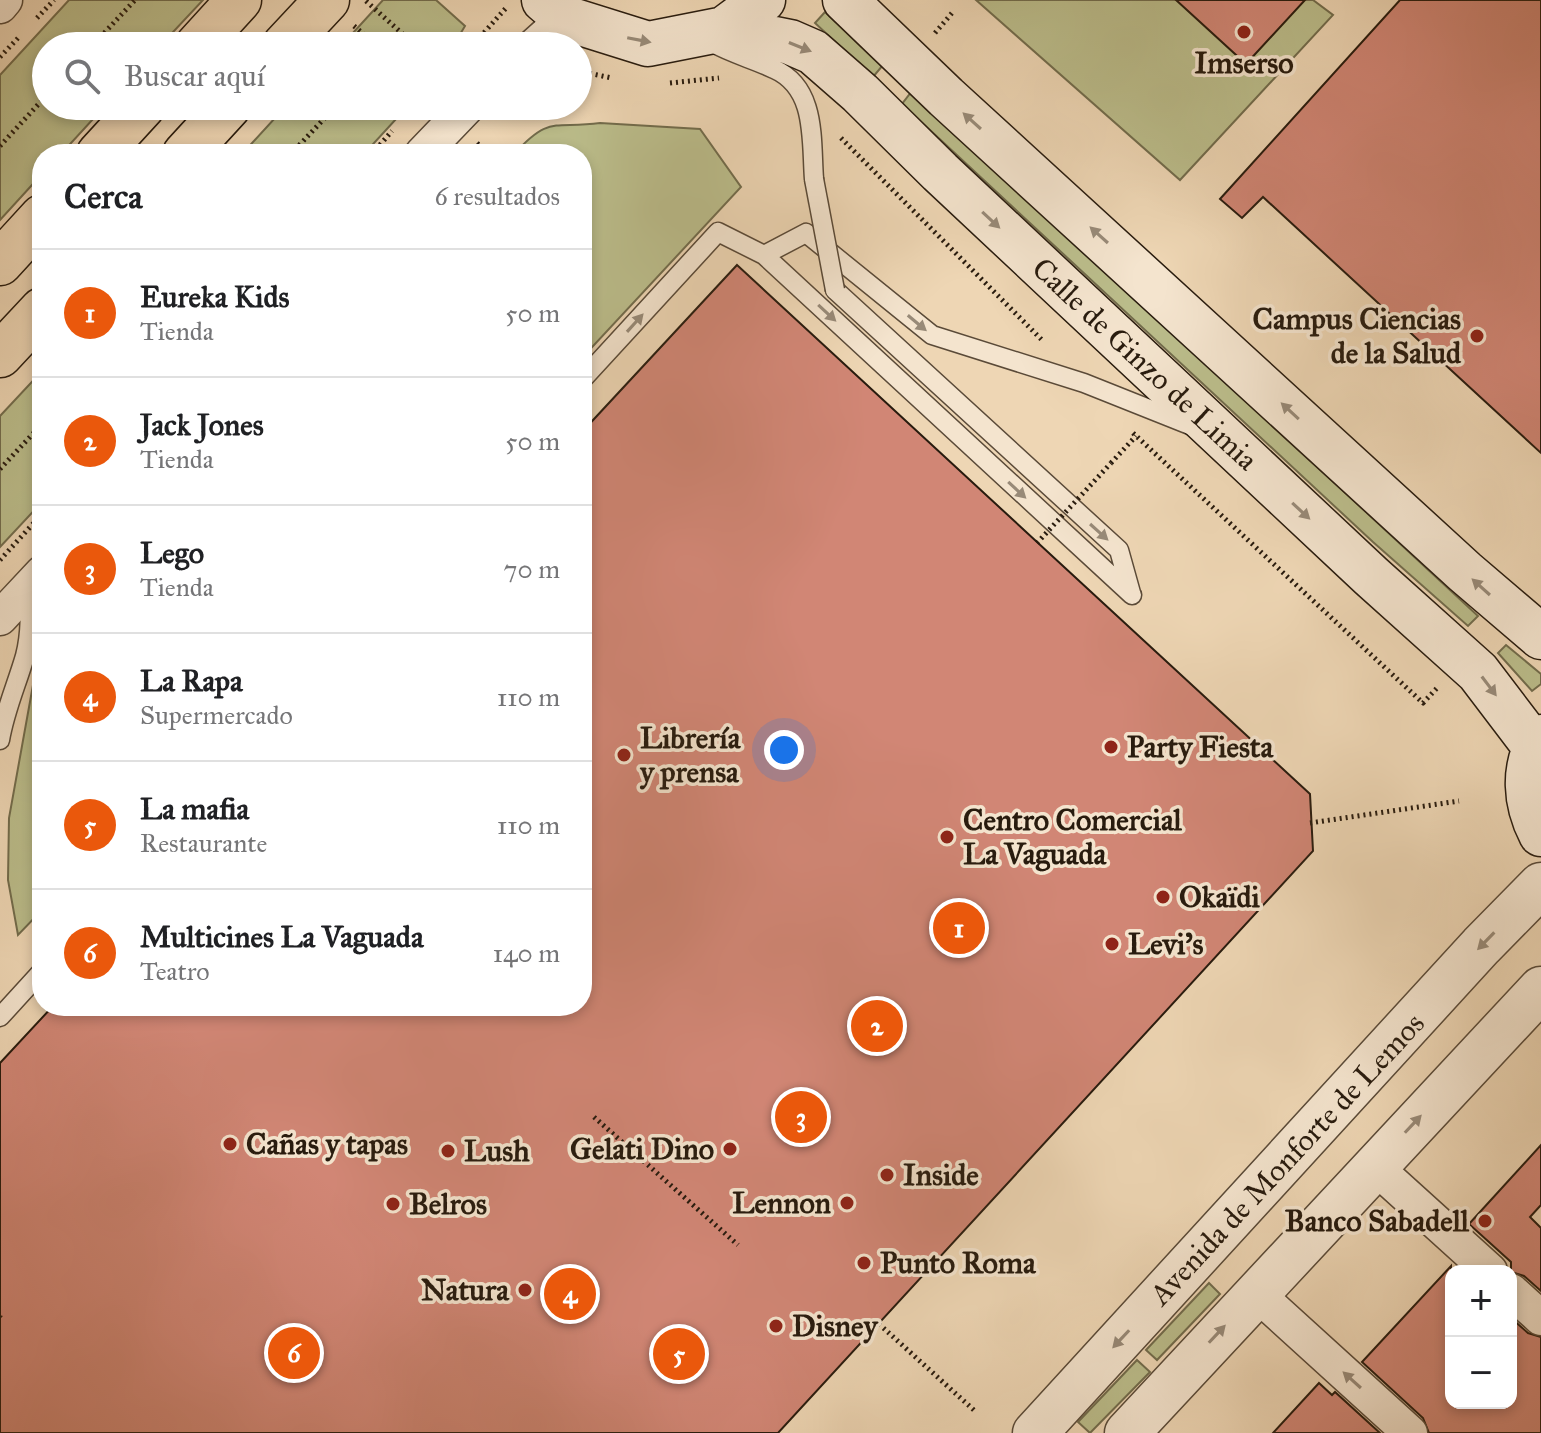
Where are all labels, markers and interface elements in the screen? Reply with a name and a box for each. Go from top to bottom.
marker: Imserso [1235,23,1253,41]
search box [32,32,592,120]
one-way arrow [627,35,652,47]
one-way arrow [788,40,812,53]
place label: Imserso [1194,45,1294,81]
icon: search [60,54,104,98]
text: Buscar aquí [124,58,265,94]
one-way arrow [963,112,982,130]
text: Cerca [64,176,143,217]
text: 6 resultados [434,180,560,212]
one-way arrow [982,211,1001,229]
one-way arrow [1090,226,1109,244]
street label: Calle de Ginzo de Limia [1025,250,1265,478]
text: Eureka Kids [140,279,289,315]
text: 1 [85,297,95,329]
text: 50 m [505,297,560,329]
place label: Campus Ciencias de la Salud [1252,301,1462,371]
one-way arrow [817,303,836,321]
one-way arrow [625,314,643,333]
one-way arrow [906,314,927,331]
text: Tienda [140,315,214,347]
marker: Campus Ciencias de la Salud [1468,327,1486,345]
one-way arrow [1281,402,1300,420]
text: Jack Jones [140,407,264,443]
text: 2 [84,425,96,457]
text: 50 m [505,425,560,457]
text: Tienda [140,443,214,475]
one-way arrow [1008,480,1027,498]
one-way arrow [1291,501,1310,520]
one-way arrow [1089,522,1108,540]
text: Lego [140,535,204,571]
text: 3 [85,553,95,585]
text: 70 m [504,553,560,585]
text: Tienda [140,571,214,603]
one-way arrow [1472,579,1492,596]
text: La Rapa [140,663,243,699]
one-way arrow [1481,676,1497,696]
text: 4 [83,681,97,713]
text: 110 m [497,681,560,713]
text: Supermercado [140,699,293,731]
place label: Librería y prensa [639,720,742,790]
place label: Party Fiesta [1127,729,1274,765]
your location [764,730,804,770]
marker: Party Fiesta [1102,738,1120,756]
marker: Librería y prensa [615,746,633,764]
text: La mafia [140,791,249,827]
place label: Centro Comercial La Vaguada [963,802,1183,872]
text: 5 [84,809,96,841]
text: 110 m [497,809,560,841]
text: Restaurante [140,827,267,859]
marker: Centro Comercial La Vaguada [938,828,956,846]
place label: Okaïdi [1179,879,1261,915]
marker: Okaïdi [1154,888,1172,906]
pin: 1 [933,898,985,958]
text: Multicines La Vaguada [140,919,424,955]
place label: Levi's [1128,926,1204,962]
one-way arrow [1478,931,1496,950]
marker: Levi's [1103,935,1121,953]
text: 6 [83,937,97,969]
text: 140 m [493,937,560,969]
text: Teatro [140,955,210,987]
pin: 2 [851,996,903,1056]
street label: Avenida de Monforte de Lemos [1141,1005,1432,1314]
pin: 3 [775,1087,827,1147]
one-way arrow [1404,1114,1422,1133]
place label: Cañas y tapas [246,1126,408,1162]
place label: Gelati Dino [570,1131,714,1167]
place label: Lush [464,1133,530,1169]
marker: Cañas y tapas [221,1135,239,1153]
marker: Gelati Dino [721,1140,739,1158]
marker: Lush [439,1142,457,1160]
place label: Inside [903,1157,979,1193]
marker: Inside [878,1166,896,1184]
place label: Lennon [732,1185,832,1221]
place label: Belros [409,1186,487,1222]
marker: Lennon [838,1194,856,1212]
marker: Belros [384,1195,402,1213]
place label: Banco Sabadell [1285,1203,1470,1239]
marker: Banco Sabadell [1476,1212,1494,1230]
place label: Punto Roma [880,1245,1037,1281]
marker: Punto Roma [855,1254,873,1272]
pin: 4 [544,1264,596,1324]
map controls [1445,1265,1517,1409]
button: + [1445,1265,1517,1337]
place label: Natura [421,1272,510,1308]
marker: Natura [516,1281,534,1299]
place label: Disney [792,1308,878,1344]
marker: Disney [767,1317,785,1335]
pin: 6 [268,1323,320,1383]
pin: 5 [653,1324,705,1384]
one-way arrow [1208,1325,1226,1344]
one-way arrow [1113,1329,1131,1348]
button: − [1445,1337,1517,1409]
one-way arrow [1343,1372,1362,1390]

